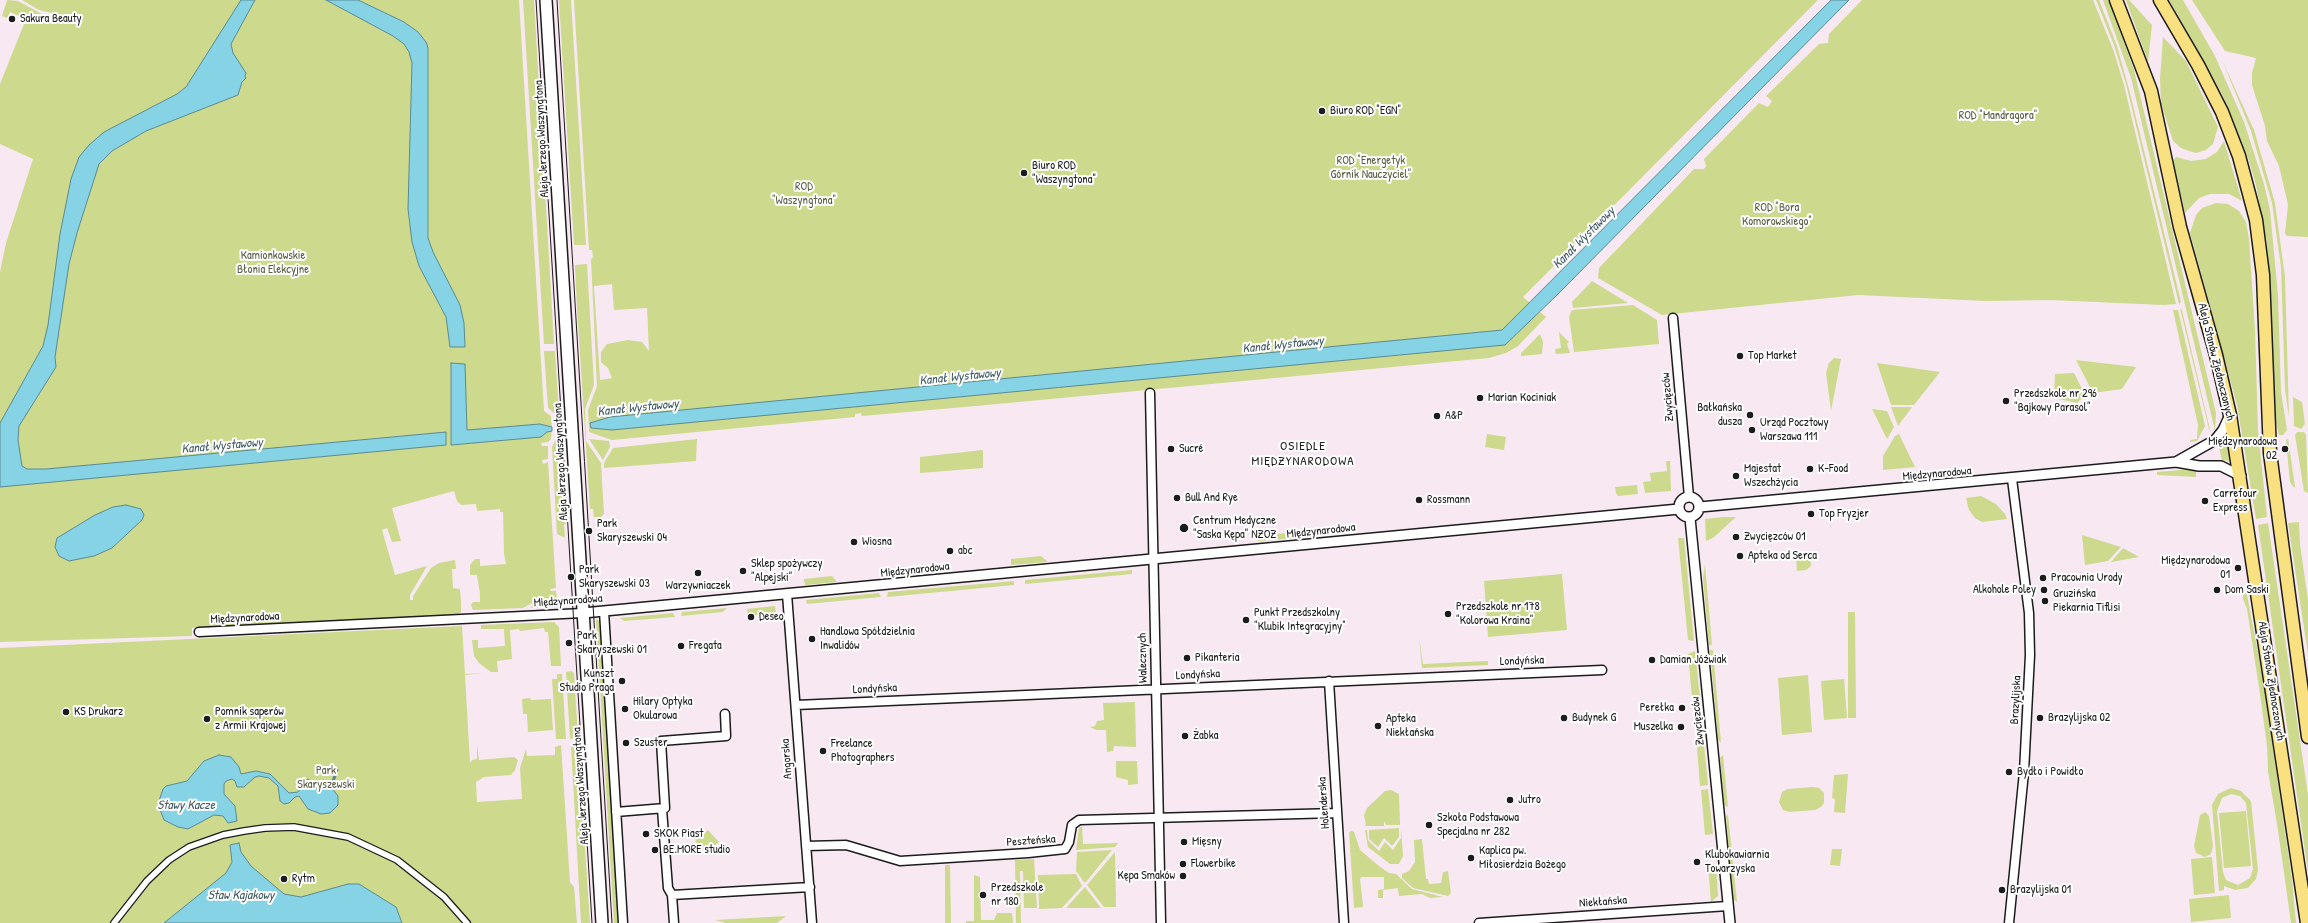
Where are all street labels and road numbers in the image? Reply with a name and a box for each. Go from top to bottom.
street label: Aleja Jerzego Waszyngtona [532,80,552,198]
street label: Aleja Stanów Zjednoczonych [2194,302,2238,422]
street label: Zwycięzców [1659,372,1677,422]
street label: Aleja Jerzego Waszyngtona [551,403,571,521]
street label: Międzynarodowa [1902,464,1972,484]
street label: Międzynarodowa [1286,520,1356,542]
street label: Międzynarodowa [880,559,950,581]
street label: Międzynarodowa [533,591,603,611]
street label: Międzynarodowa [210,609,280,627]
street label: Aleja Stanów Zjednoczonych [2254,620,2288,742]
street label: Walecznych [1135,633,1151,683]
street label: Londyńska [1500,653,1544,669]
street label: Londyńska [1176,667,1220,683]
street label: Brazylijska [2008,675,2024,725]
street label: Londyńska [853,681,897,697]
street label: Zwycięzców [1688,696,1708,746]
street label: Aleja Jerzego Waszyngtona [570,727,592,845]
street label: Angorska [778,738,796,780]
street label: Holenderska [1315,776,1333,830]
street label: Peszteńska [1006,832,1056,850]
street label: Niekłańska [1579,893,1627,911]

